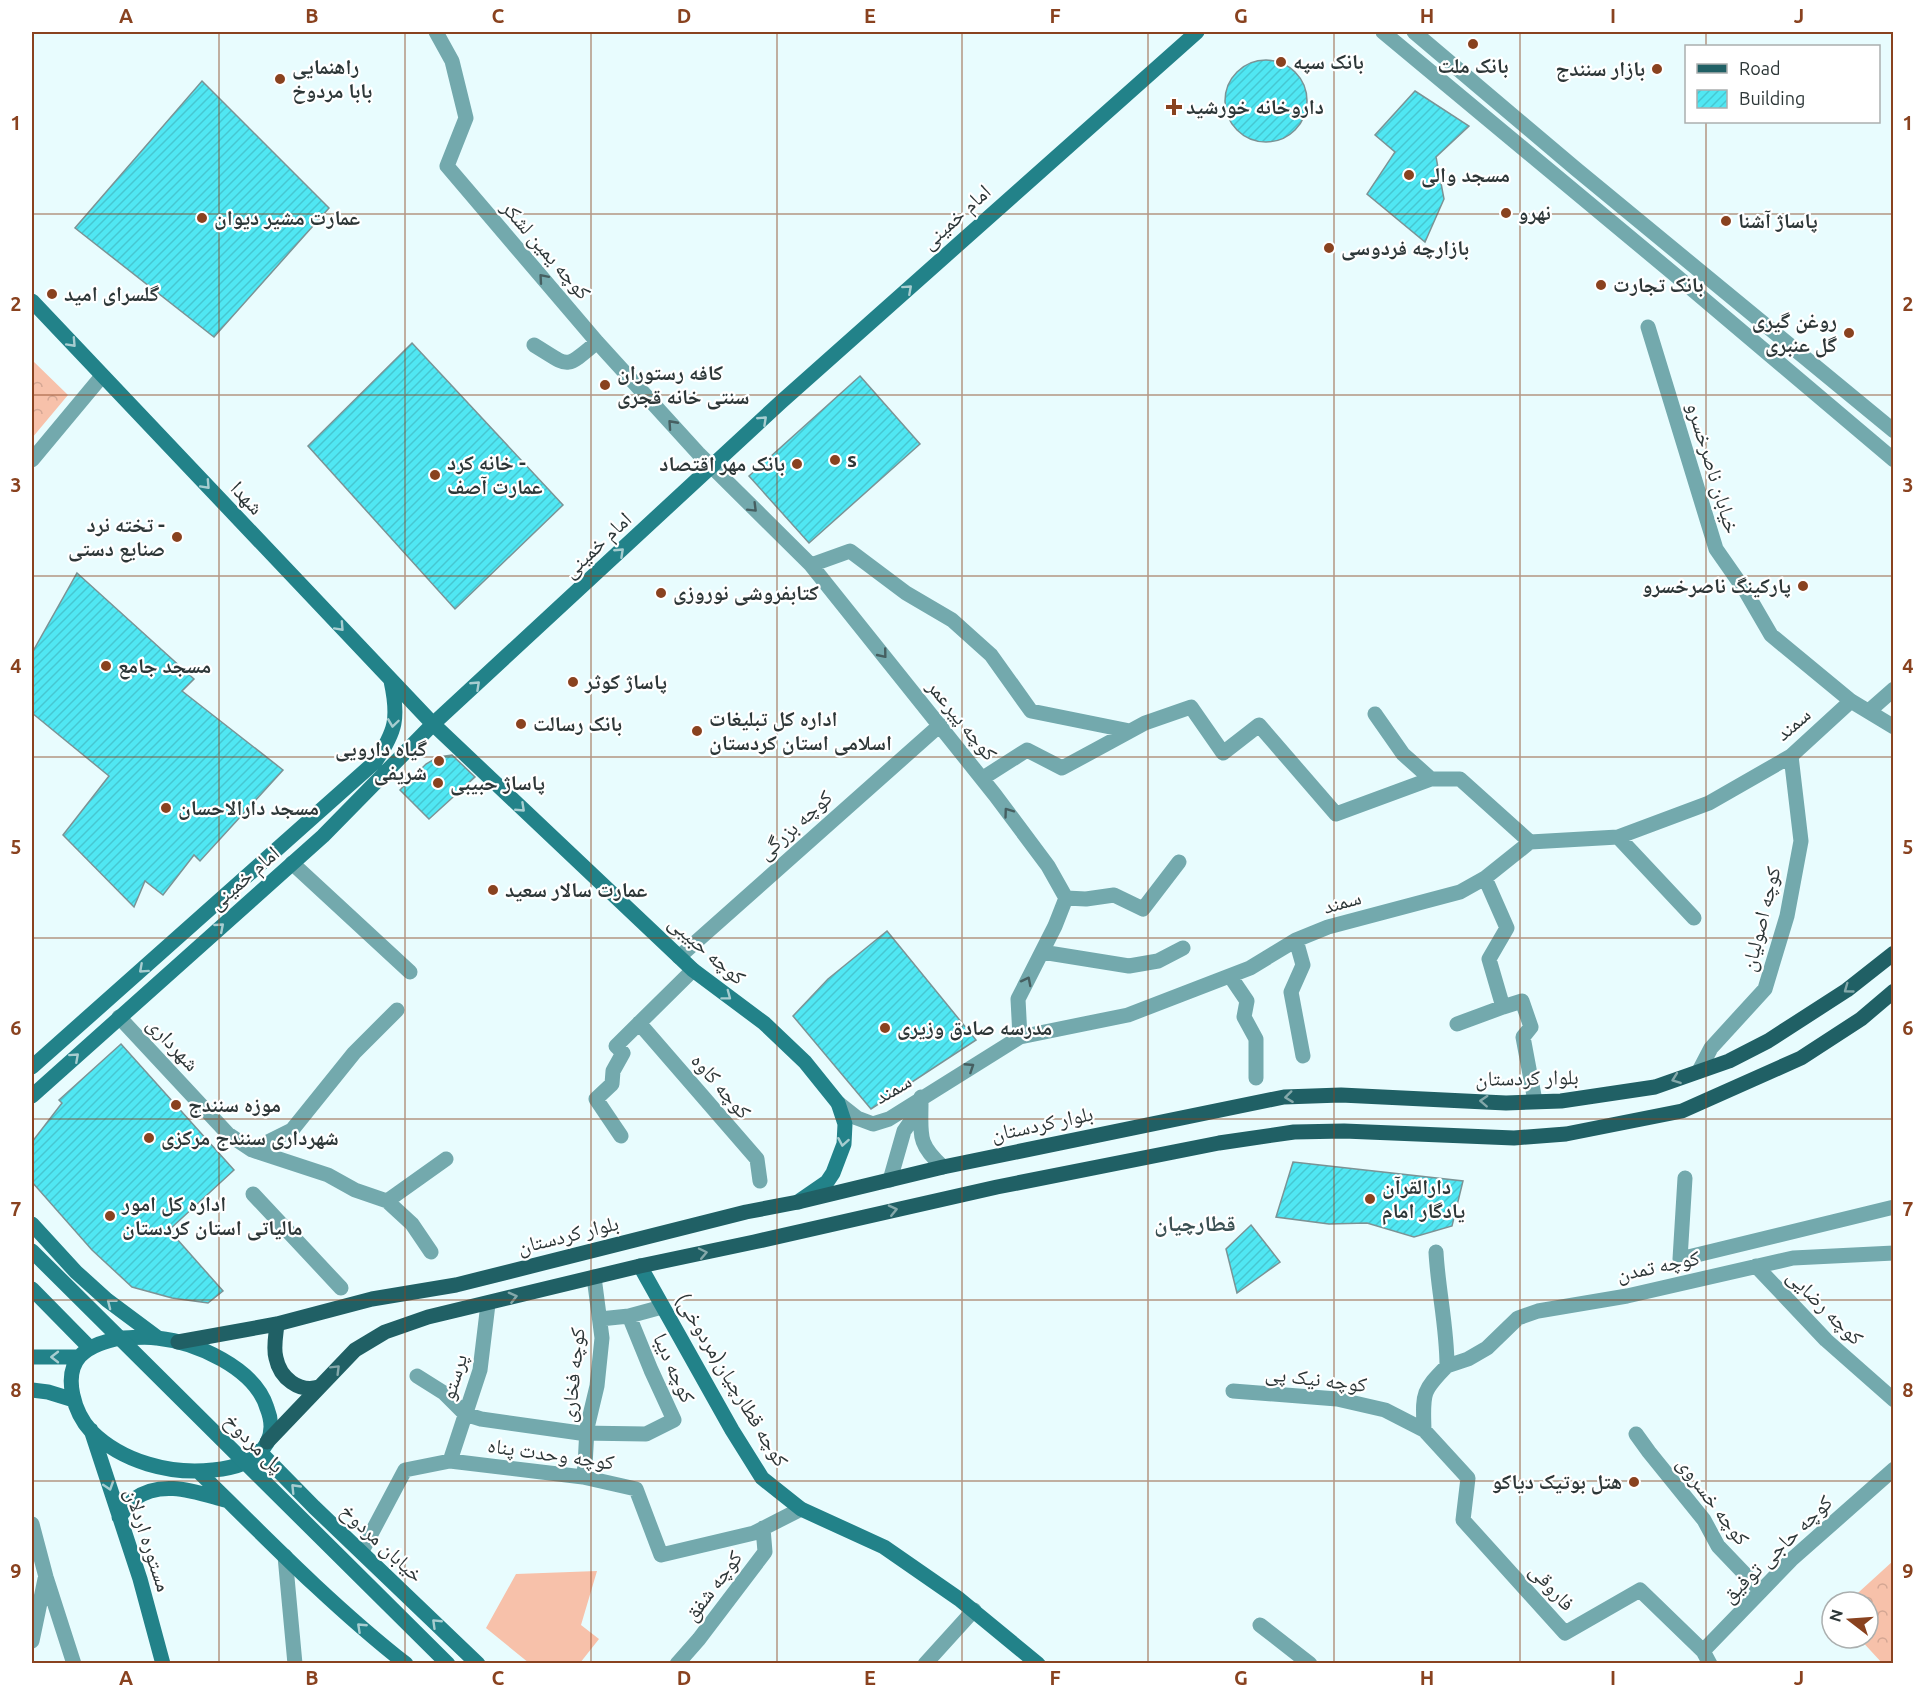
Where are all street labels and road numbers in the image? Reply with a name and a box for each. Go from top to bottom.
street label: امام خمینی [916,179,997,256]
street label: کوچه یمین لشکر [495,194,596,305]
street label: خیابان ناصرخسرو [1682,399,1745,537]
street label: شهدا [226,476,269,520]
street label: امام خمینی [557,506,638,584]
street label: کوچه پیرعمر [921,673,1003,766]
street label: سمند [1770,702,1815,745]
street label: کوچه بزرگی [752,784,838,865]
street label: امام خمینی [203,840,285,916]
street label: کوچه اصولیان [1735,864,1786,974]
street label: سمند [1320,884,1364,918]
street label: کوچه حبیبی [663,909,751,991]
street label: شهرداری [142,1011,205,1076]
street label: کوچه کاوه [686,1048,757,1124]
street label: بلوار کردستان [1475,1064,1579,1091]
street label: سمند [870,1068,915,1108]
street label: بلوار کردستان [989,1101,1095,1147]
street label: بلوار کردستان [515,1210,621,1259]
street label: کوچه تمدن [1614,1244,1702,1287]
street label: کوچه رضایی [1781,1263,1869,1351]
street label: کوچه قطارچیان(مردوخی) [670,1289,794,1472]
street label: کوچه فخاری [555,1326,590,1424]
street label: کوچه دیبا [648,1329,701,1407]
street label: پرستو [435,1351,472,1403]
street label: کوچه نیک پی [1264,1360,1369,1398]
street label: پل مردوخ [219,1408,289,1478]
street label: کوچه وحدت پناه [486,1432,616,1475]
street label: کوچه خسروی [1672,1451,1755,1550]
street label: مستوره اردلان [120,1485,177,1595]
street label: کوچه حاجی توفیق [1716,1489,1838,1608]
street label: خیابان مردوخ [335,1498,429,1588]
street label: کوچه شفق [678,1545,748,1626]
street label: فاروقی [1524,1558,1580,1616]

